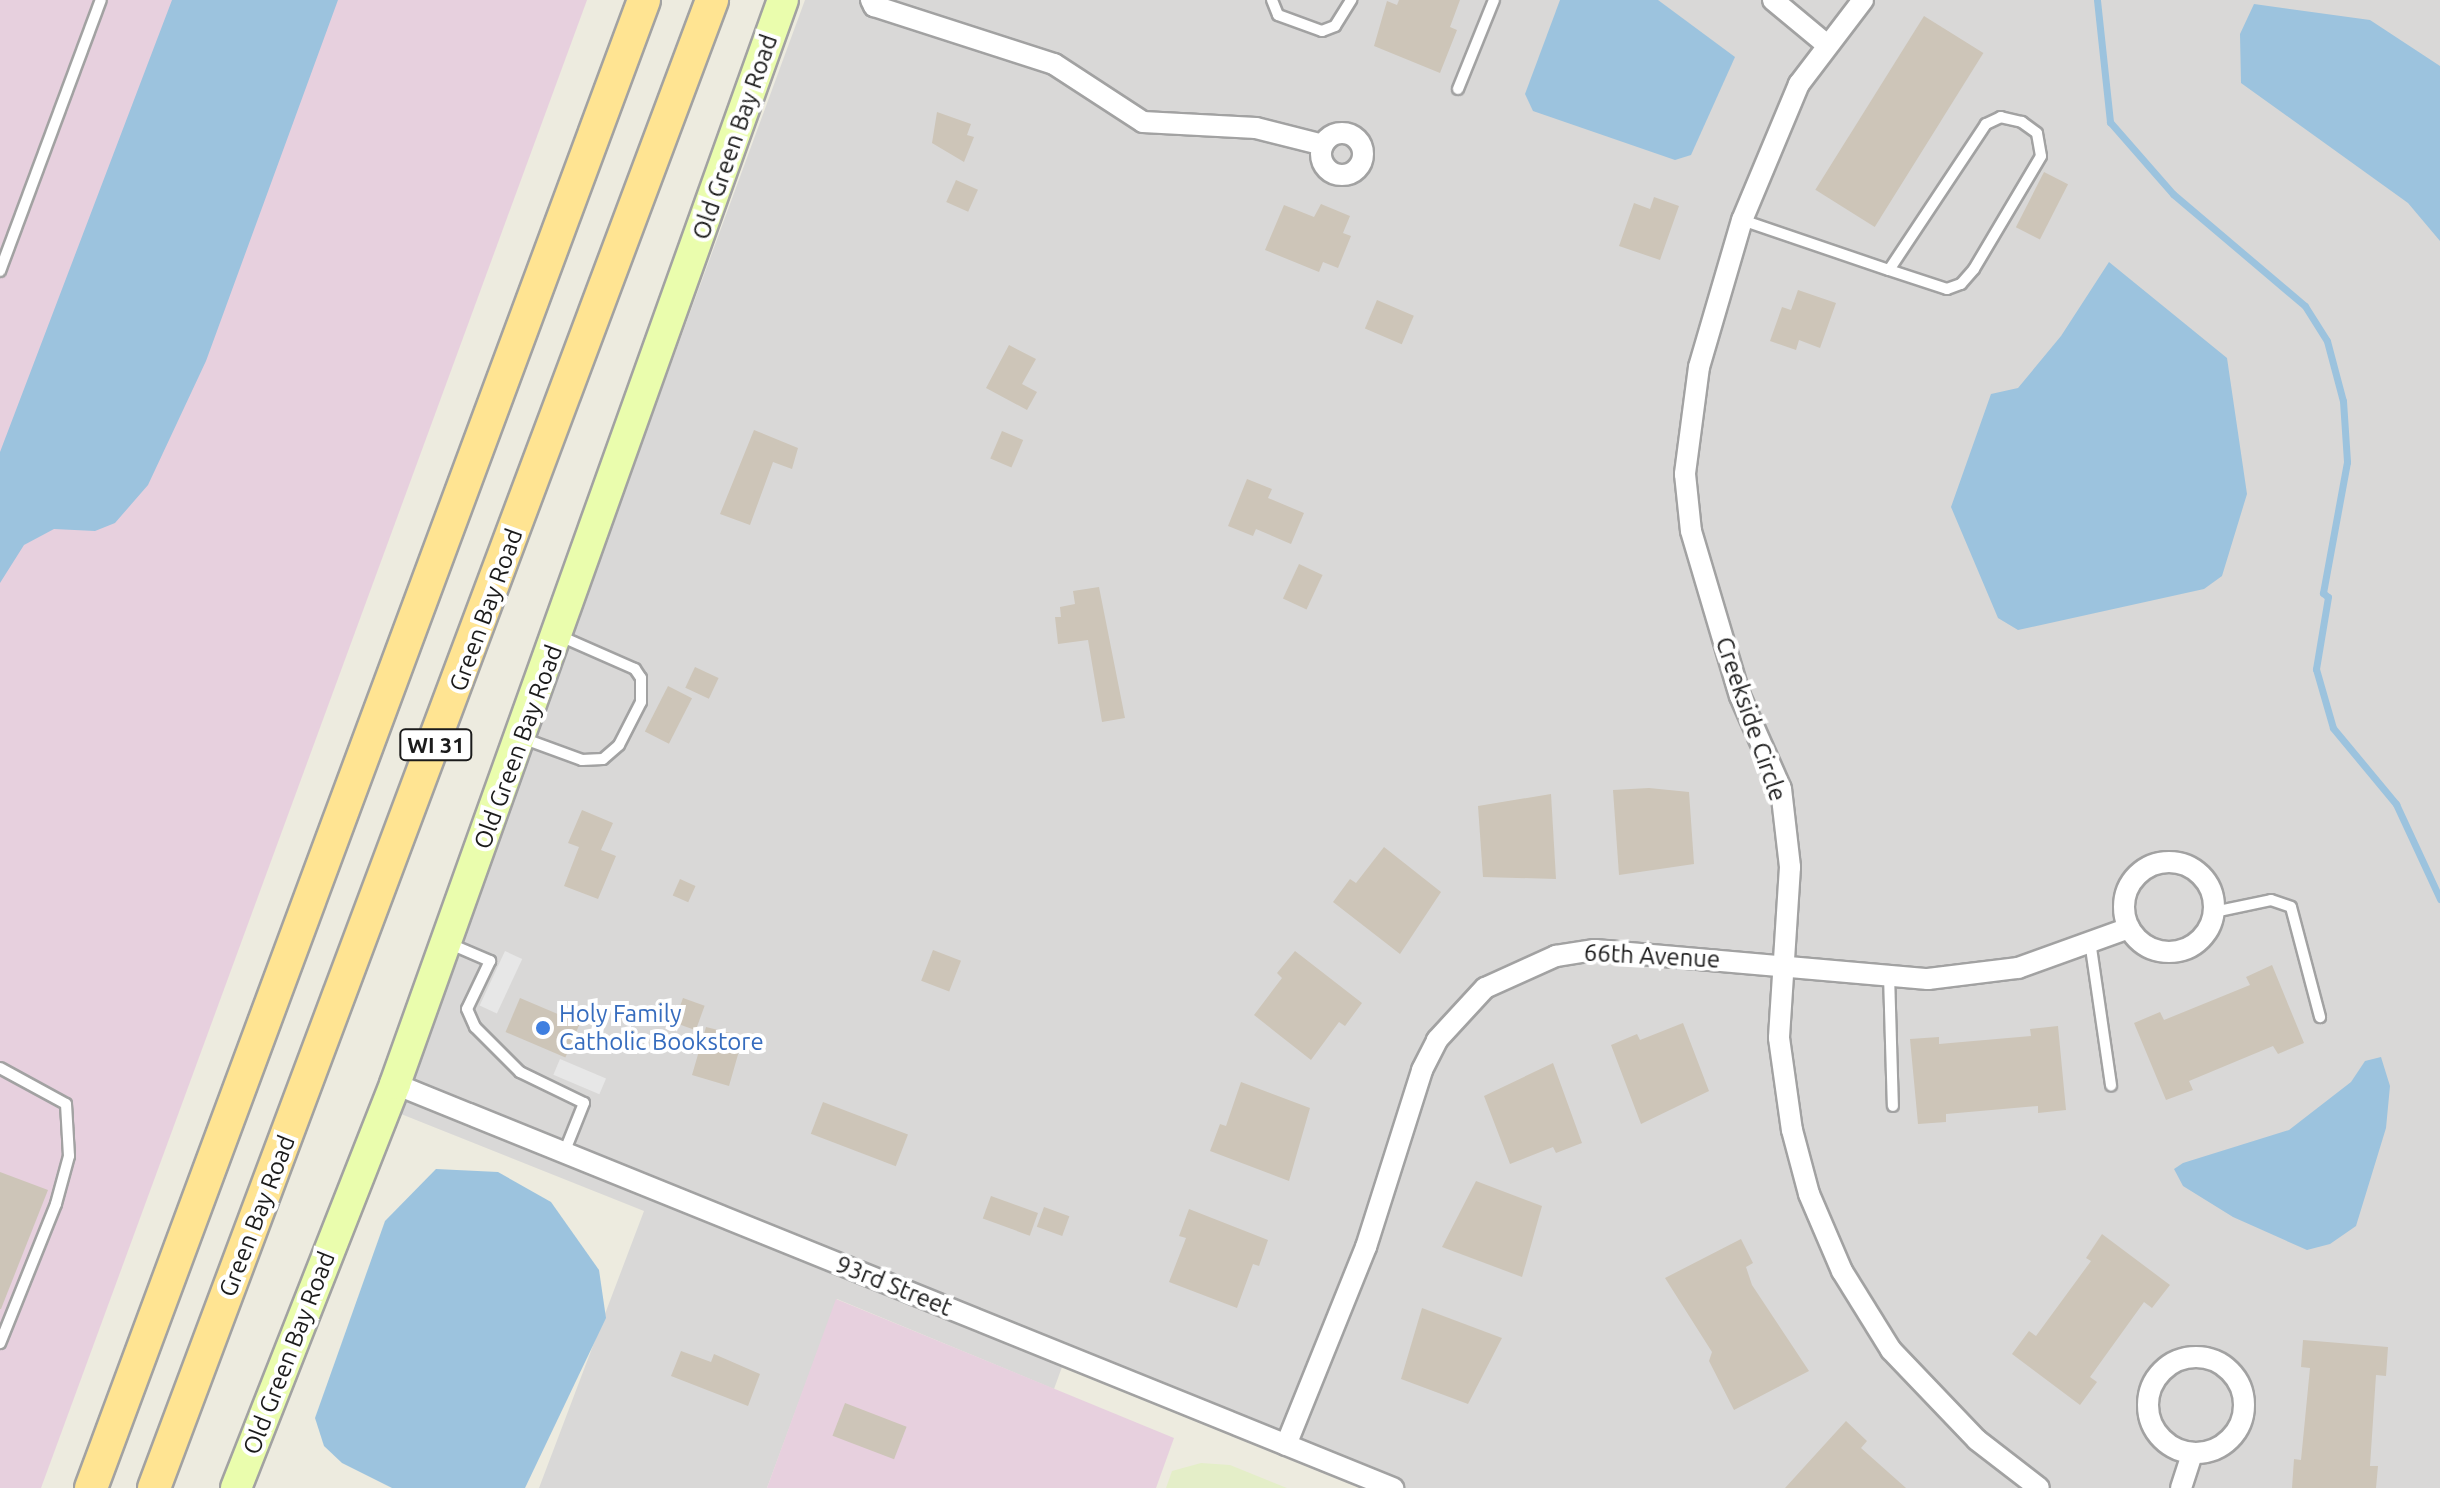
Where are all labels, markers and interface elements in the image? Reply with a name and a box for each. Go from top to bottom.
street label: Old Green Bay Road [686,31,784,243]
street label: Green Bay Road [443,525,529,695]
street label: Creekside Circle [1709,633,1793,805]
street label: Old Green Bay Road [468,641,568,853]
road number: WI 31 [398,727,474,763]
street label: 66th Avenue [1583,938,1721,974]
place label: Holy Family Catholic Bookstore [559,1000,764,1056]
marker: Holy Family Catholic Bookstore [534,1019,552,1037]
street label: Green Bay Road [213,1131,301,1301]
street label: Old Green Bay Road [237,1247,341,1459]
street label: 93rd Street [832,1250,956,1322]

